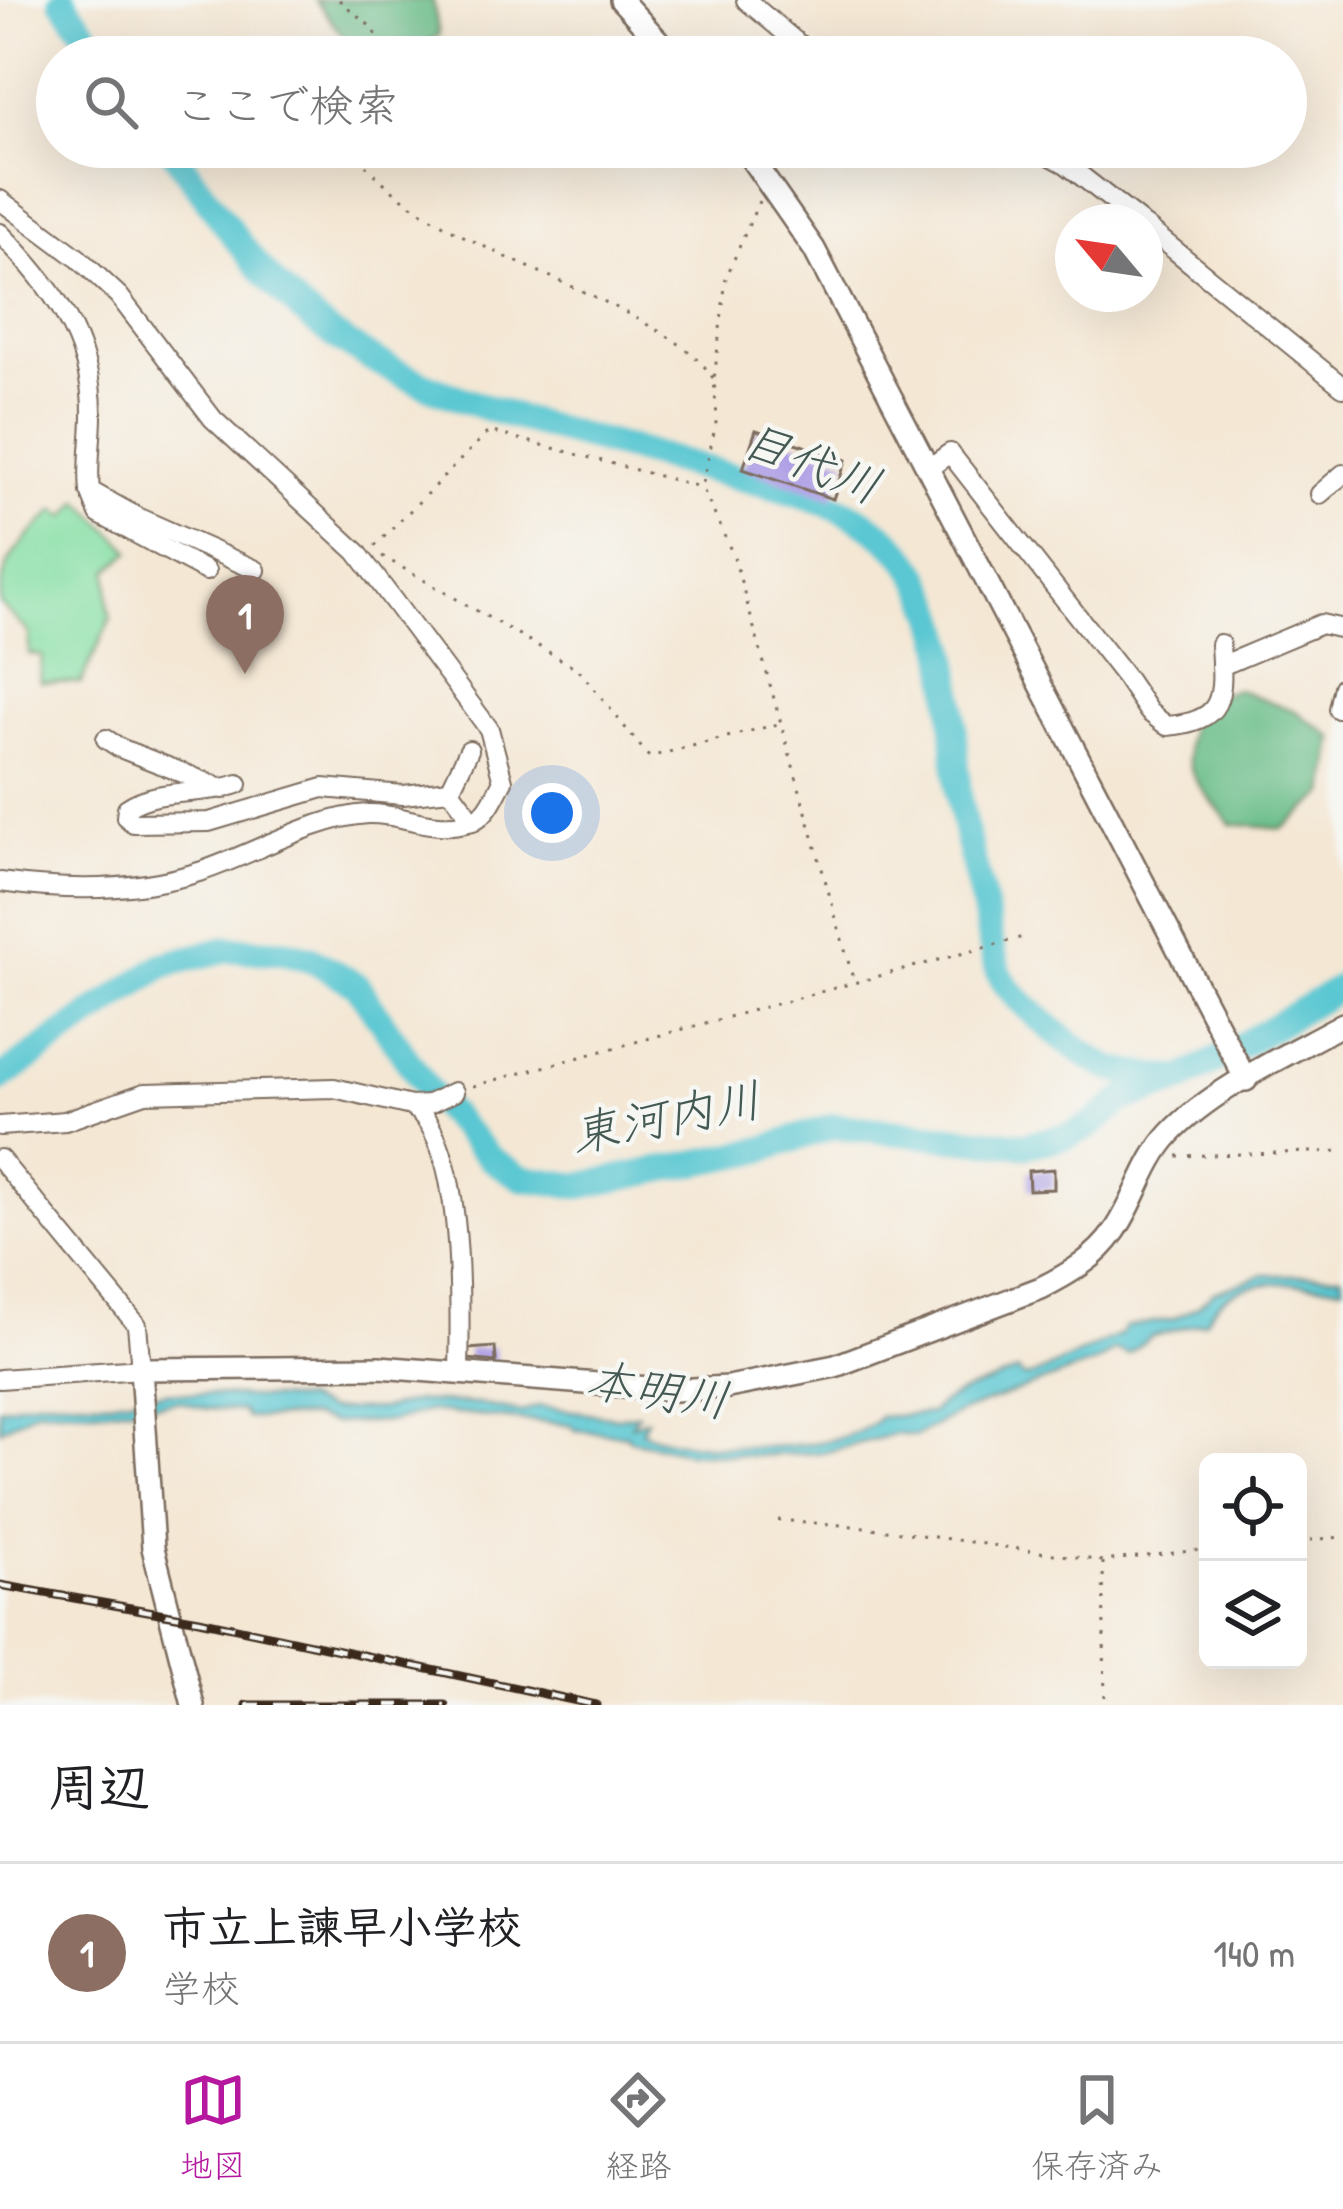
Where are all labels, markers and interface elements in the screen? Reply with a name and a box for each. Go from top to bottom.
search box [36,36,1307,168]
icon: search [78,69,144,135]
text: ここで検索 [174,74,399,135]
north arrow [1055,204,1163,312]
water label: 目代川 [733,406,891,518]
pin: 1 [206,575,284,674]
your location [522,783,582,843]
water label: 東河内川 [566,1066,766,1166]
water label: 本明川 [582,1346,734,1432]
map controls [1199,1453,1307,1669]
button: locate [1199,1453,1307,1561]
button: layers [1199,1561,1307,1669]
text: 周辺 [48,1752,150,1821]
text: 市立上諫早小学校 [162,1896,522,1957]
text: 1 [80,1926,94,1979]
text: 140 m [1213,1926,1295,1979]
text: 学校 [162,1961,240,2014]
tab: 地図 [180,2067,246,2187]
tab: 経路 [605,2067,671,2187]
tab: 保存済み [1031,2067,1163,2187]

